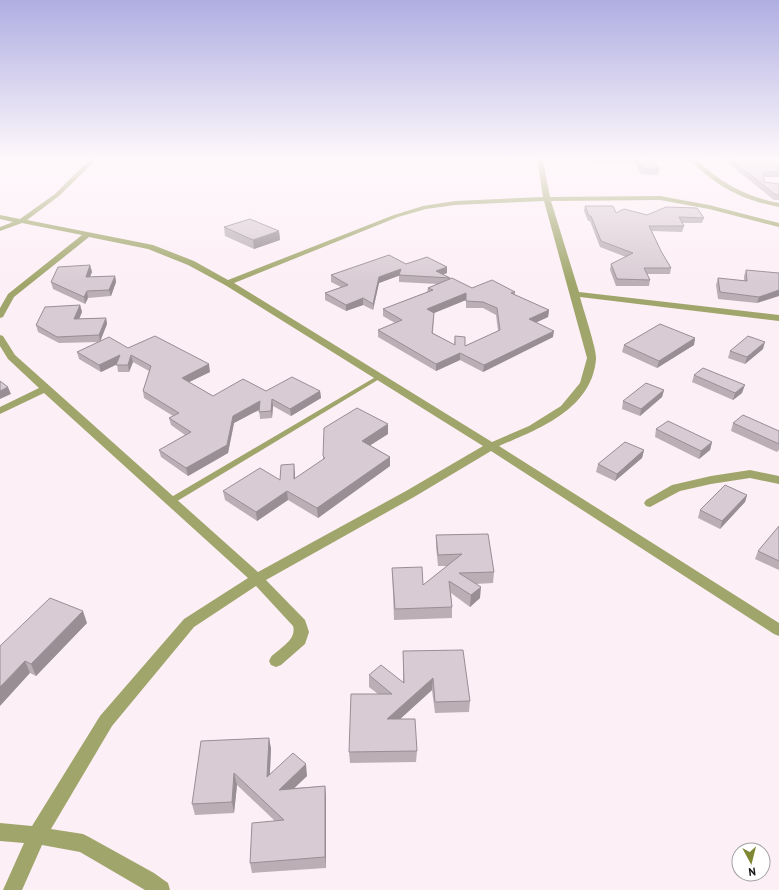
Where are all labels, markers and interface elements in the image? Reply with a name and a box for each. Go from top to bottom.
north arrow [731,842,771,882]
text: N [748,865,757,879]

